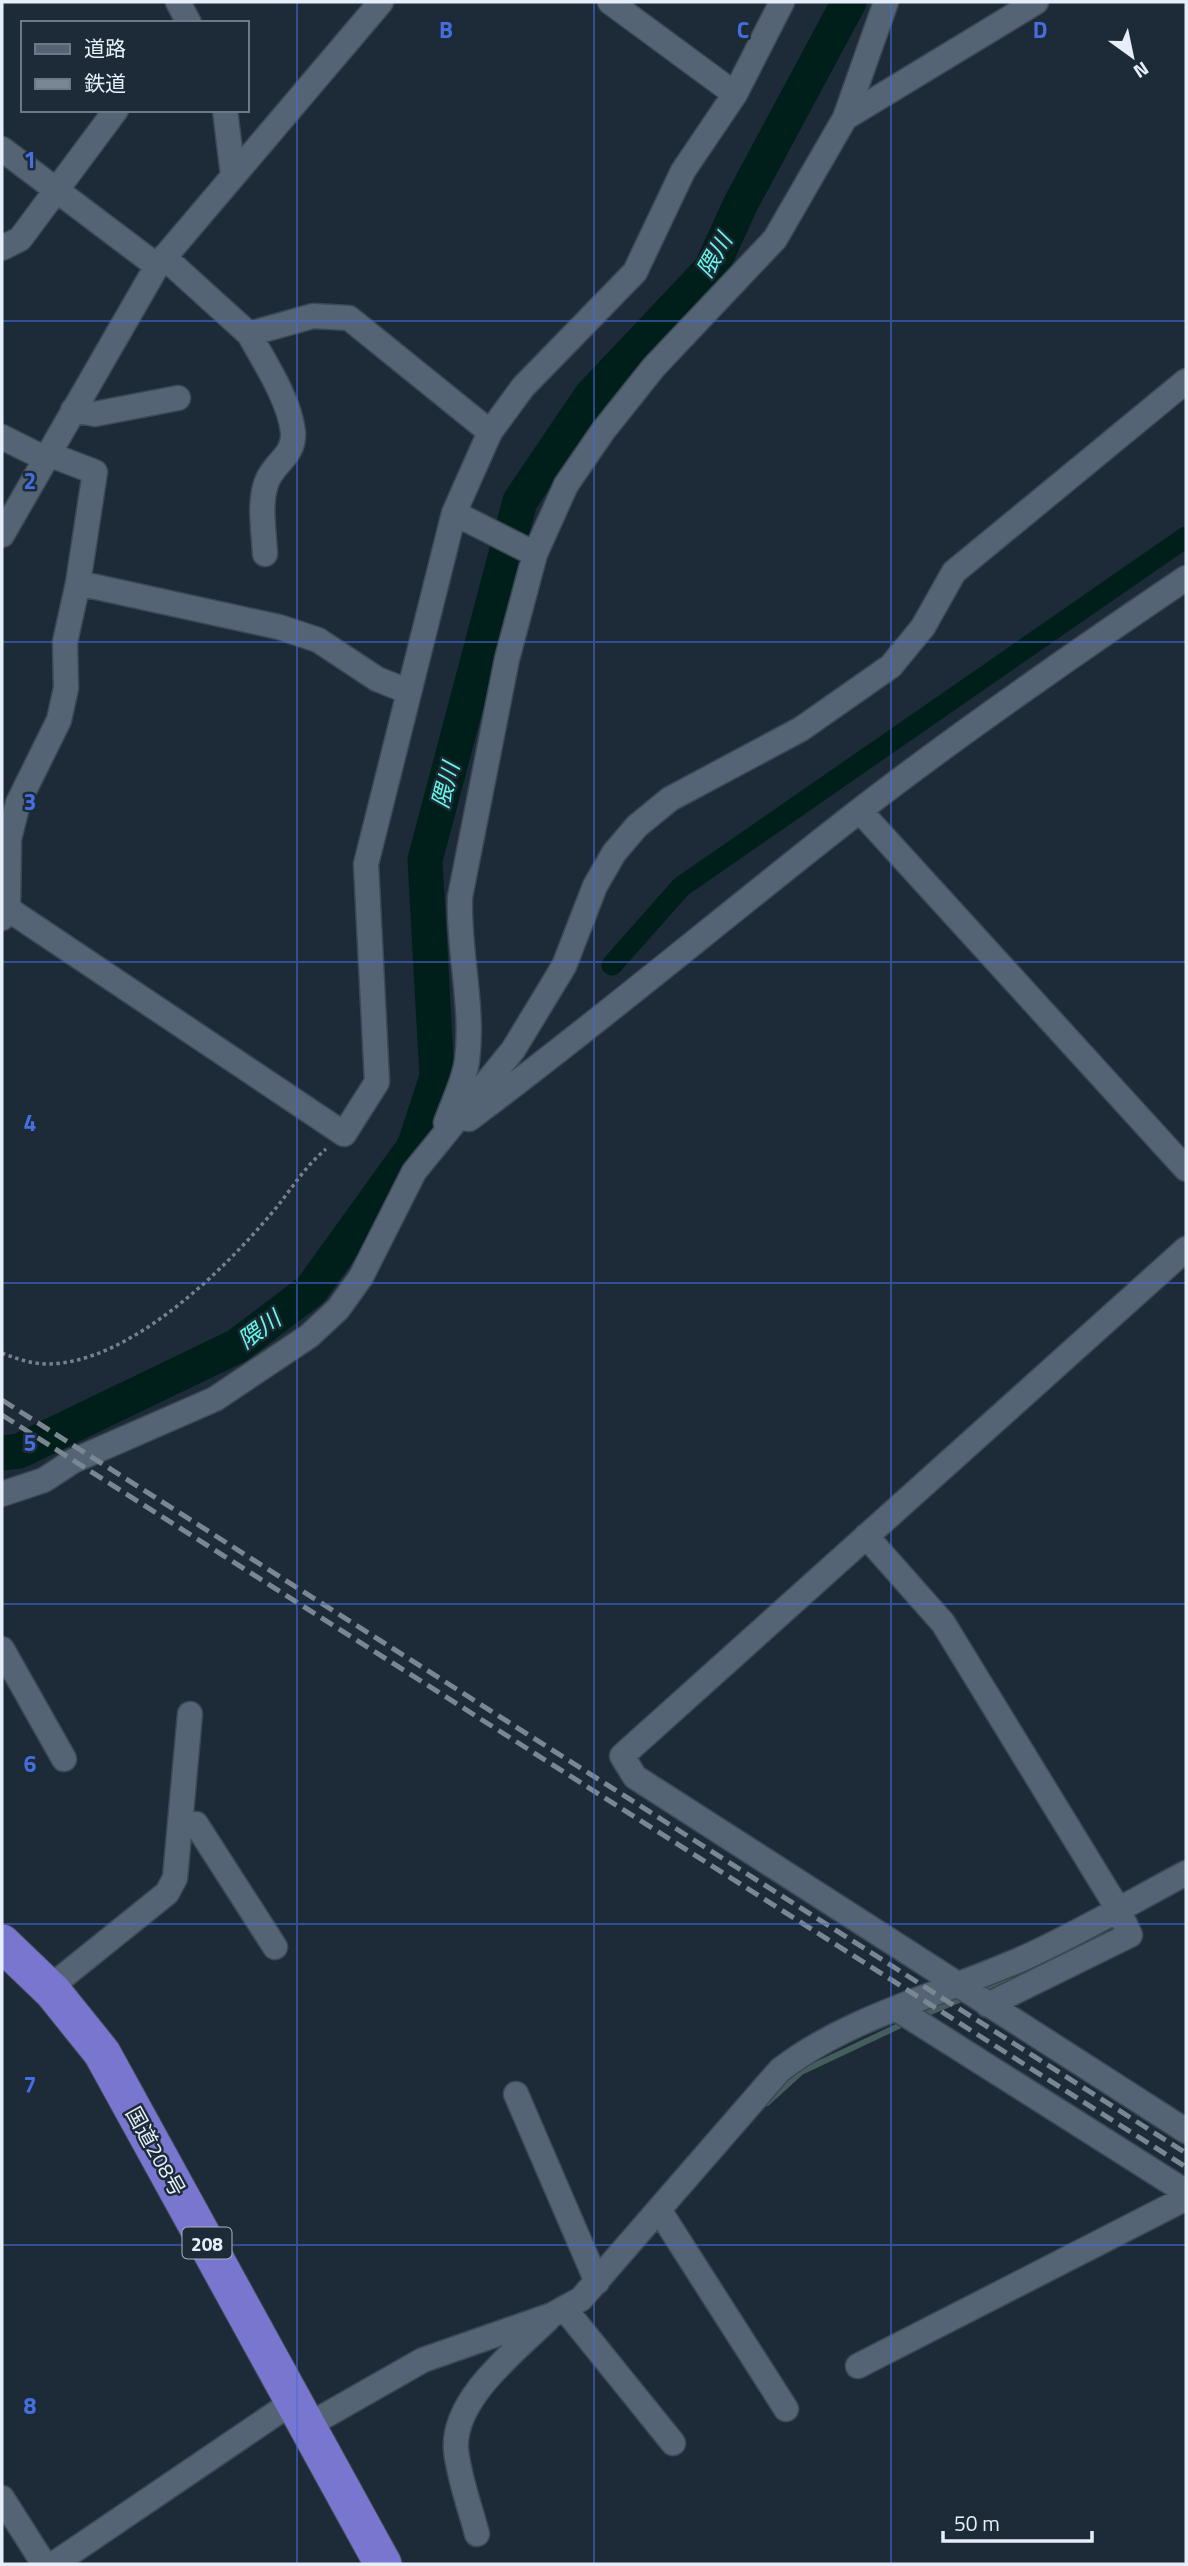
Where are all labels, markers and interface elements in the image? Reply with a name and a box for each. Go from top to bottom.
text: B [439,12,453,47]
text: C [737,12,749,47]
text: D [1033,12,1047,47]
legend [21,21,248,112]
north arrow [1097,21,1167,91]
text: 道路 [84,32,126,64]
text: N [1128,55,1155,86]
text: 鉄道 [84,67,126,99]
text: 1 [24,142,36,177]
water label: 隈川 [687,224,742,284]
text: 2 [24,463,36,498]
water label: 隈川 [422,755,469,812]
text: 3 [24,784,36,819]
text: 4 [24,1105,36,1140]
water label: 隈川 [230,1300,290,1357]
text: 5 [24,1425,36,1460]
text: 6 [24,1746,37,1781]
text: 7 [24,2067,36,2102]
street label: 国道208号 [118,2100,194,2202]
road number: 208 [182,2228,232,2258]
text: 8 [24,2388,37,2423]
scale bar [943,2500,1092,2544]
text: 50 m [954,2507,1000,2539]

